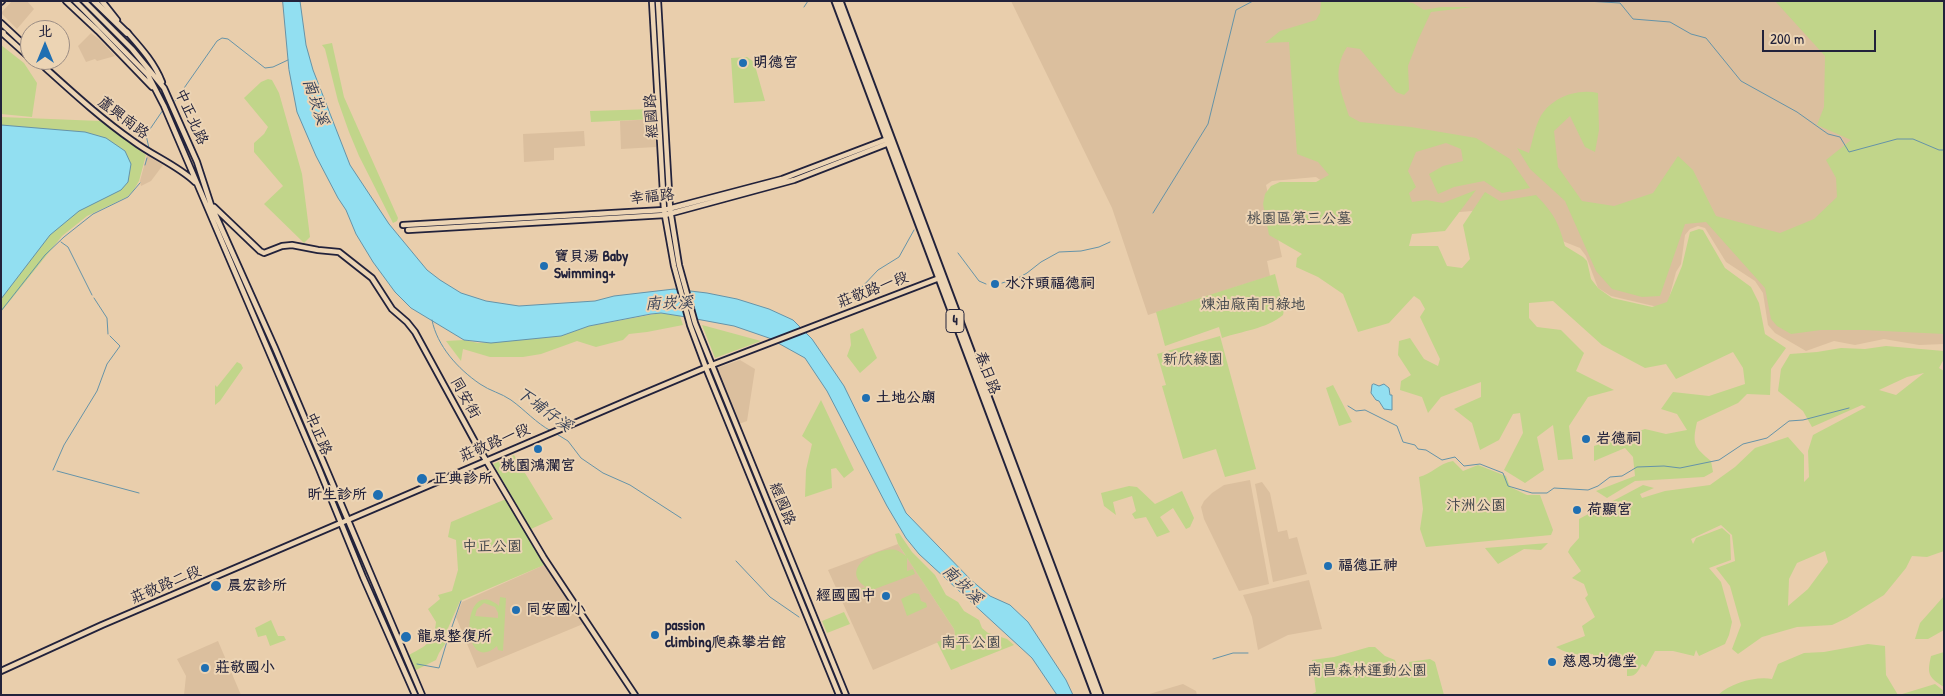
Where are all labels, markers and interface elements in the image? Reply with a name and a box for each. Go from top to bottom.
north arrow [20,20,70,70]
scale bar [1765,20,1879,52]
text: 北 [38,21,52,40]
text: 200 m [1770,28,1804,49]
place label: 明德宮 [753,54,798,72]
marker: 明德宮 [737,57,749,69]
water label: 南崁溪 [298,76,332,128]
street label: 中正北路 [171,86,211,148]
street label: 蘆興南路 [94,93,152,143]
street label: 經國路 [642,93,662,139]
street label: 幸福路 [629,186,675,208]
park label: 桃園區第三公墓 [1247,210,1351,228]
place label: 寶貝湯 Baby Swimming+ [554,248,628,283]
marker: 寶貝湯 Baby Swimming+ [538,260,550,272]
street label: 莊敬路一段 [835,268,911,312]
place label: 水汴頭福德祠 [1005,275,1095,293]
marker: 水汴頭福德祠 [989,278,1001,290]
water label: 南崁溪 [645,294,693,314]
park label: 煉油廠南門綠地 [1201,296,1305,314]
road number: 4 [946,310,964,332]
street label: 春日路 [971,349,1003,397]
park label: 新欣綠園 [1163,351,1223,369]
street label: 同安街 [446,374,484,422]
water label: 下埔仔溪 [512,383,576,437]
place label: 土地公廟 [876,389,936,407]
marker: 土地公廟 [860,392,872,404]
street label: 中正路 [301,410,335,458]
street label: 莊敬路一段 [457,420,533,466]
place label: 岩德祠 [1596,430,1641,448]
marker: 岩德祠 [1580,433,1592,445]
marker: 桃園鴻瀾宮 [532,443,544,455]
place label: 桃園鴻瀾宮 [501,457,575,475]
place label: 正典診所 [433,470,493,488]
marker: 正典診所 [415,472,429,486]
street label: 經國路 [765,480,799,528]
place label: 昕生診所 [307,486,367,504]
marker: 昕生診所 [371,488,385,502]
park label: 汴洲公園 [1446,497,1506,515]
place label: 荷顯宮 [1587,501,1632,519]
marker: 荷顯宮 [1571,504,1583,516]
park label: 中正公園 [462,538,522,556]
place label: 福德正神 [1338,557,1398,575]
marker: 福德正神 [1322,560,1334,572]
water label: 南崁溪 [938,561,986,609]
street label: 莊敬路二段 [128,562,204,608]
place label: 晨宏診所 [227,577,287,595]
marker: 晨宏診所 [209,579,223,593]
place label: 經國國中 [816,587,876,605]
marker: 經國國中 [880,590,892,602]
place label: 同安國小 [526,601,586,619]
marker: 同安國小 [510,604,522,616]
place label: passion climbing爬森攀岩館 [665,617,786,652]
place label: 龍泉整復所 [417,628,492,646]
marker: passion climbing爬森攀岩館 [649,629,661,641]
marker: 龍泉整復所 [399,630,413,644]
park label: 南平公園 [941,634,1001,652]
place label: 慈恩功德堂 [1562,653,1637,671]
marker: 慈恩功德堂 [1546,656,1558,668]
place label: 莊敬國小 [215,659,275,677]
marker: 莊敬國小 [199,662,211,674]
park label: 南昌森林運動公園 [1307,662,1427,680]

